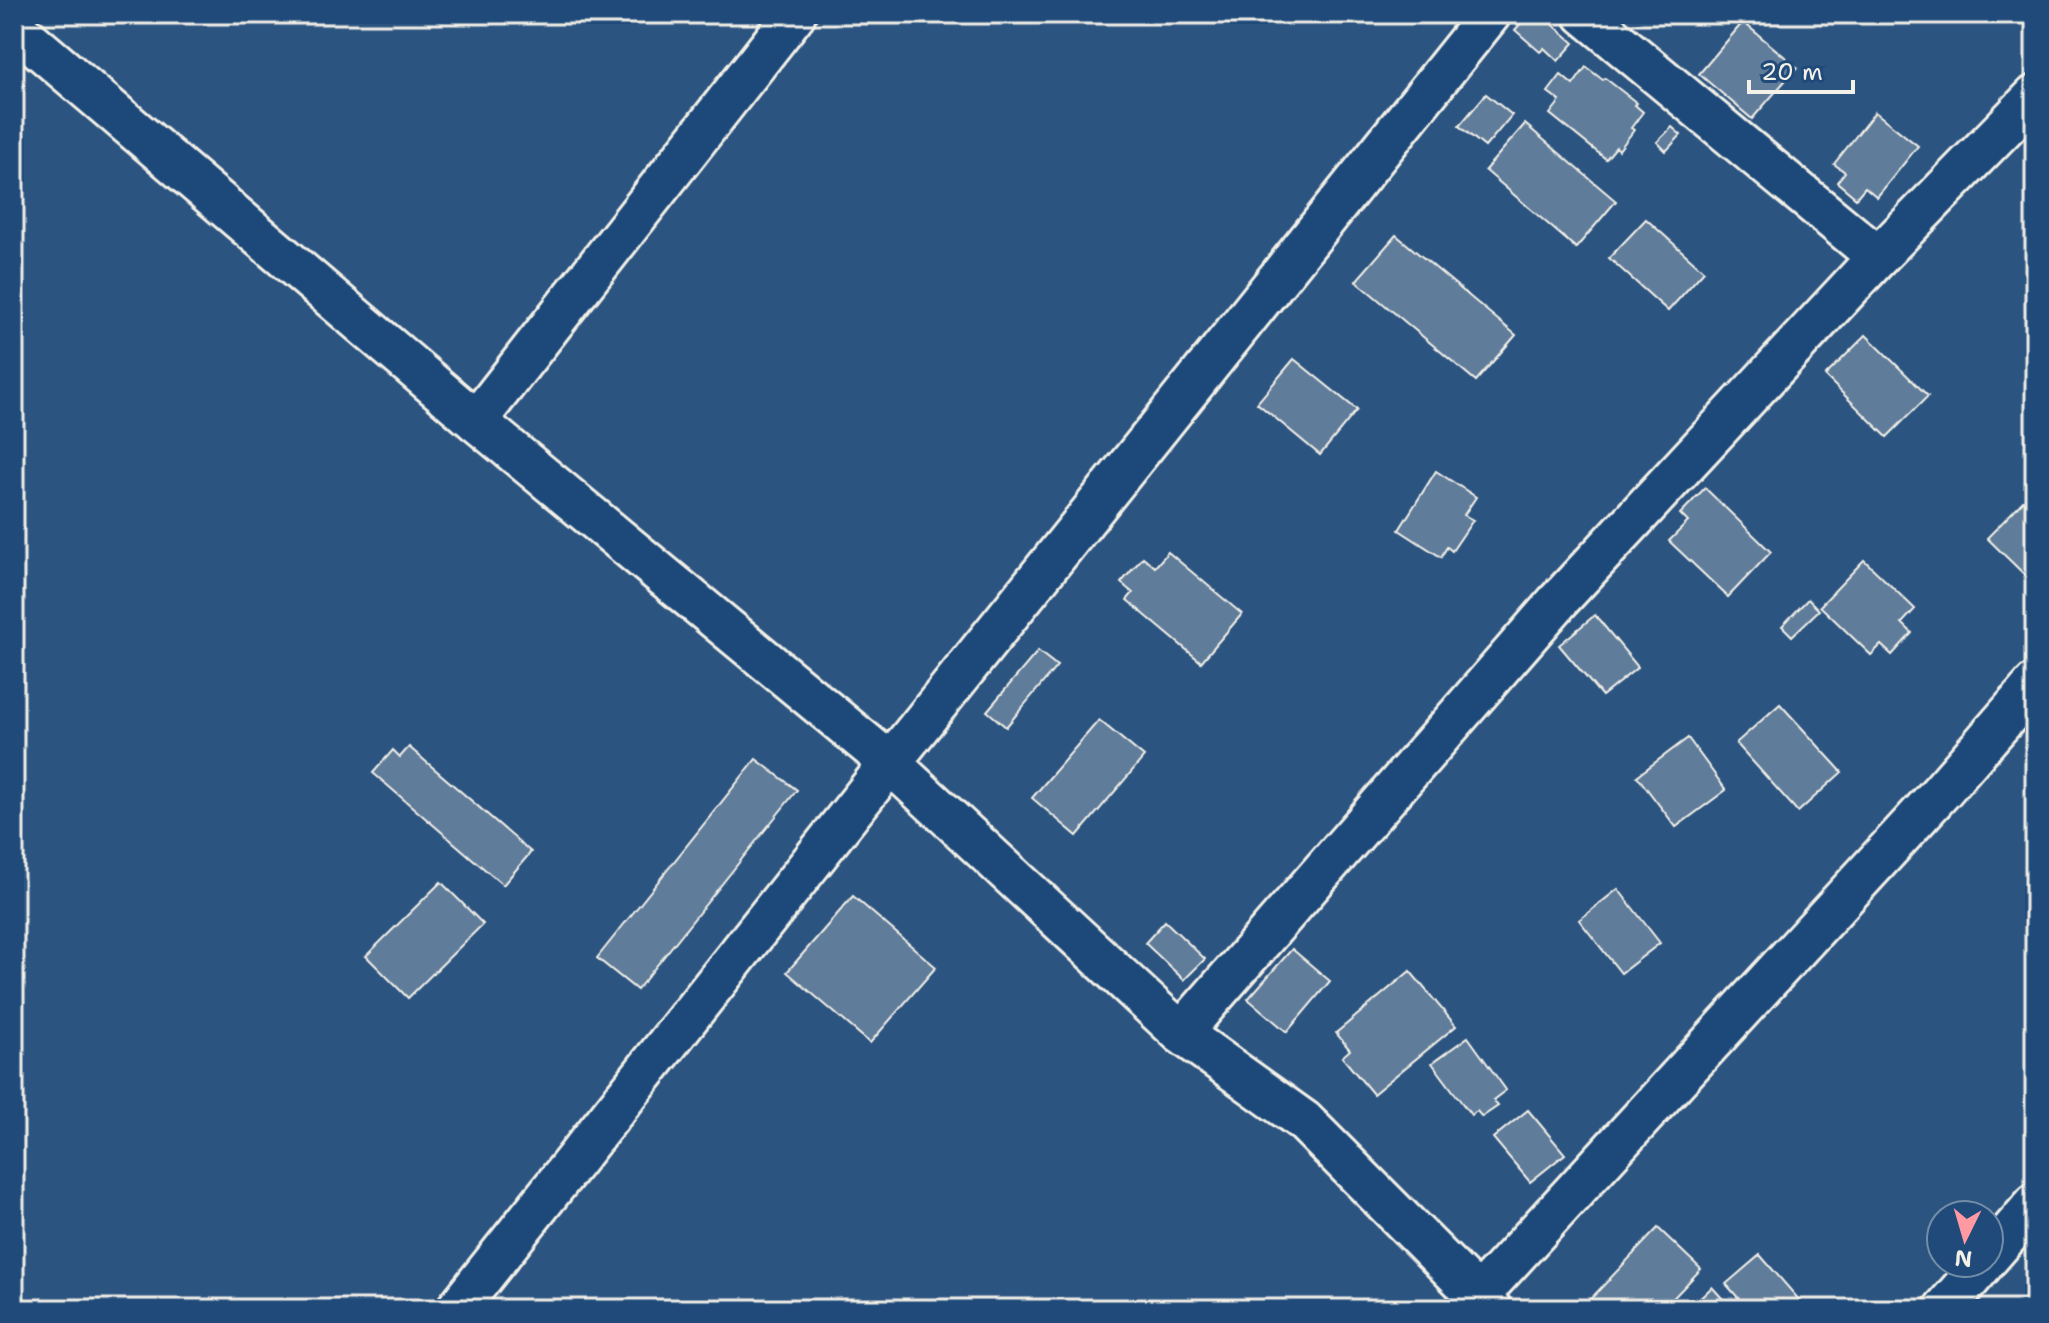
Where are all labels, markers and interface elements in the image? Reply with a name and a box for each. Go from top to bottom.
scale bar [1749,44,1853,94]
text: 20 m [1761,56,1823,88]
north arrow [1925,1199,2005,1279]
text: N [1953,1243,1973,1274]

